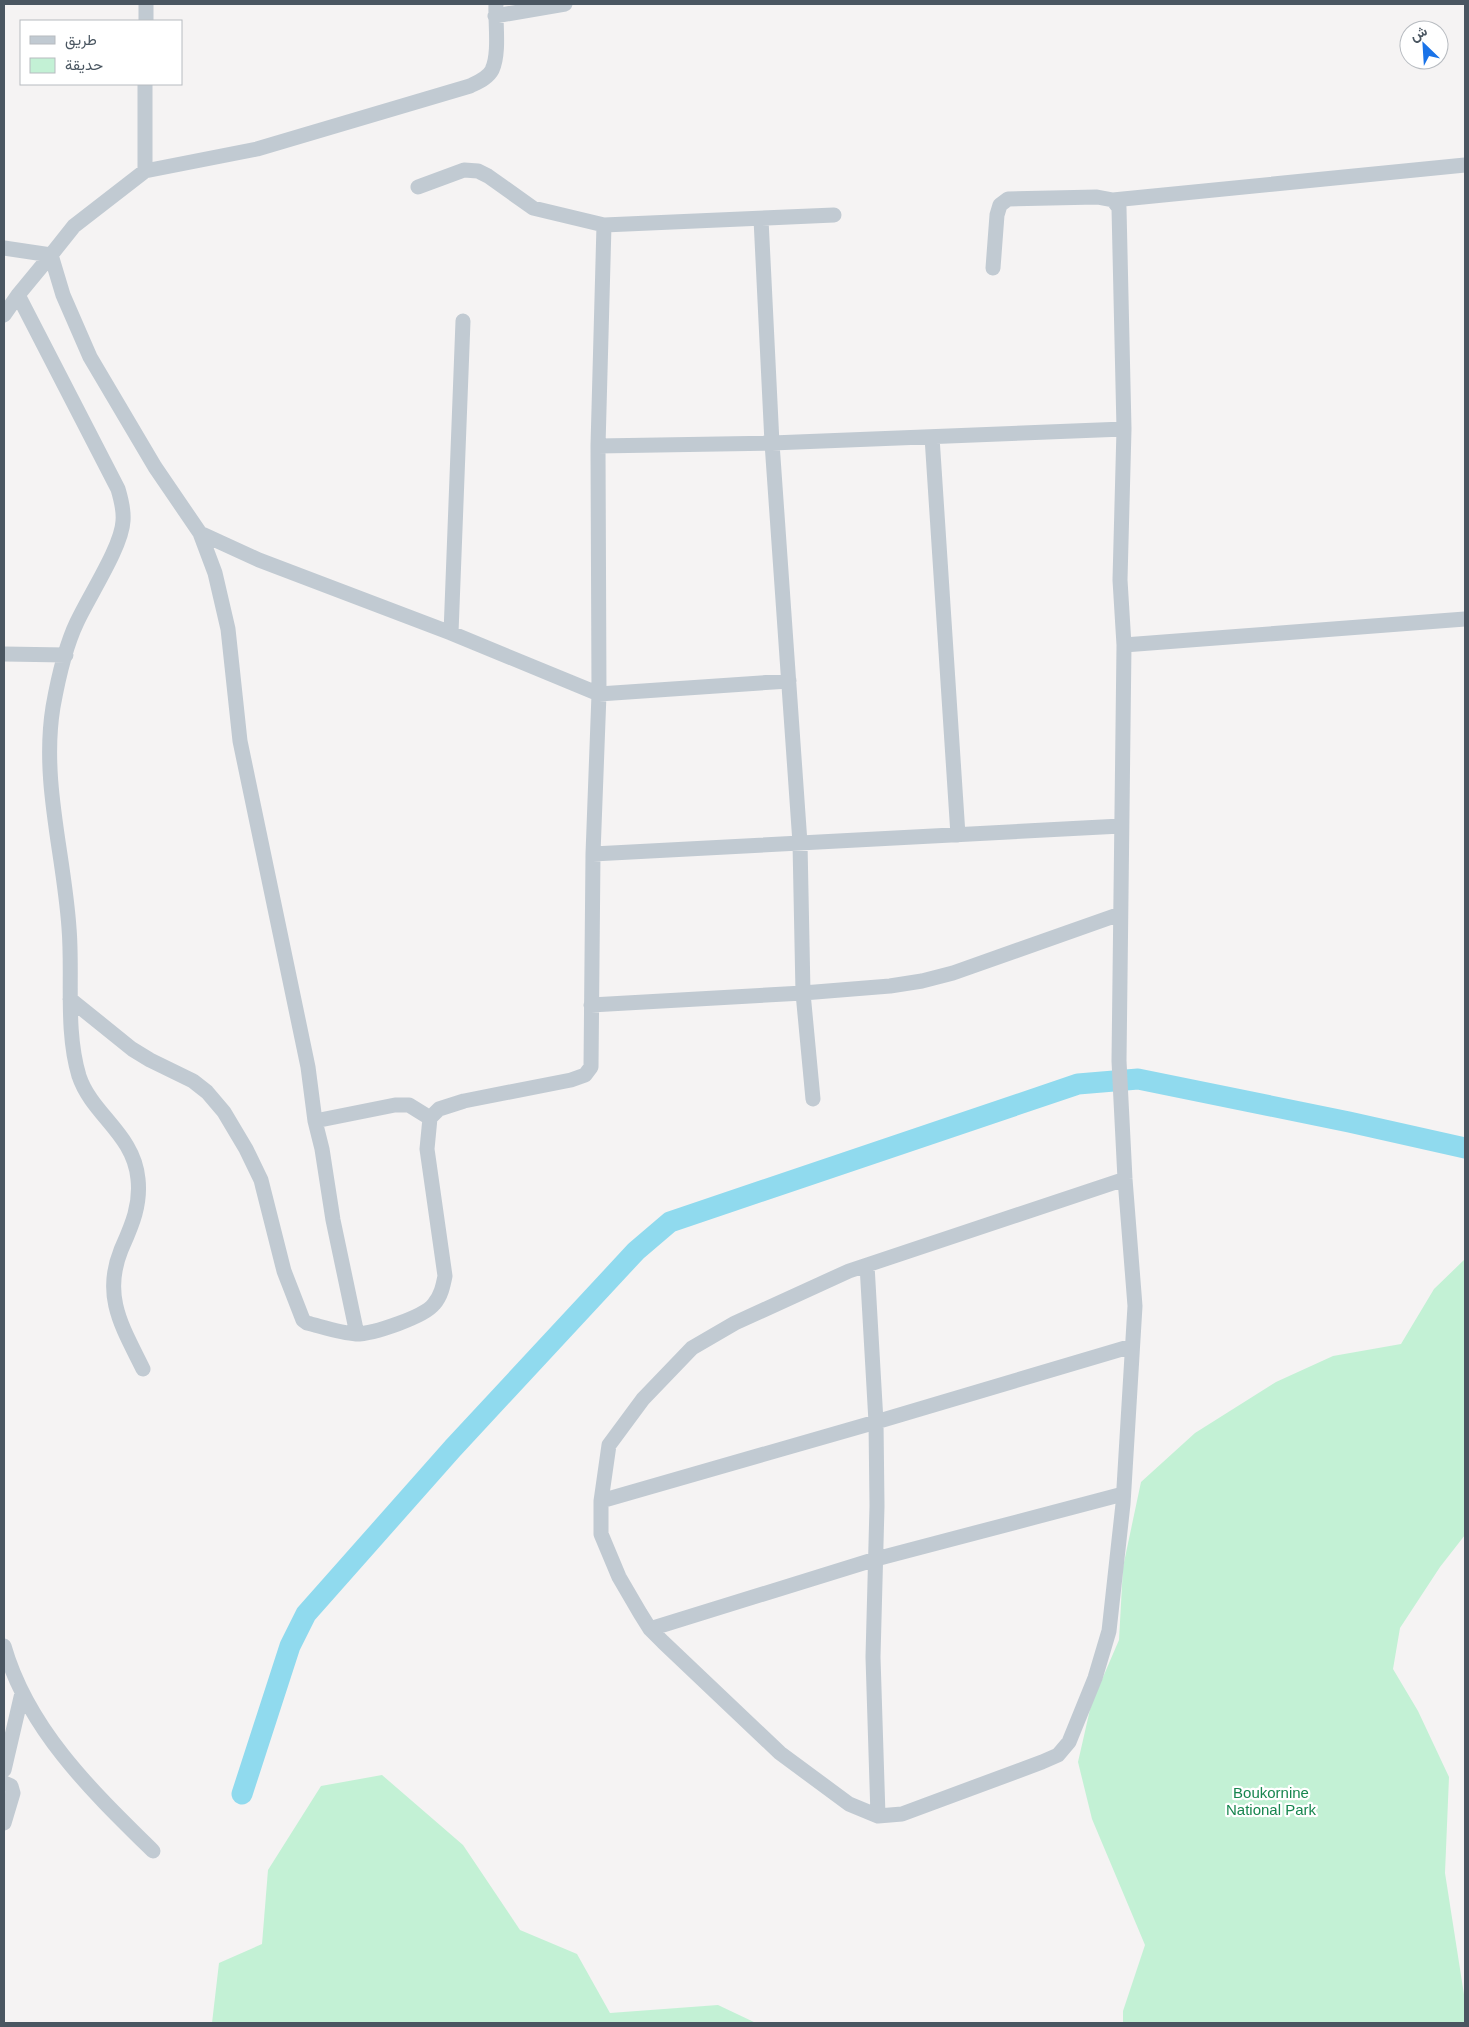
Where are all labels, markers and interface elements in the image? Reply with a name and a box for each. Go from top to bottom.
legend [20,20,182,85]
north arrow [1399,20,1449,70]
text: ش [1407,22,1430,45]
text: طريق [65,31,97,50]
text: حديقة [65,56,103,74]
park label: Boukornine National Park [1226,1784,1317,1818]

